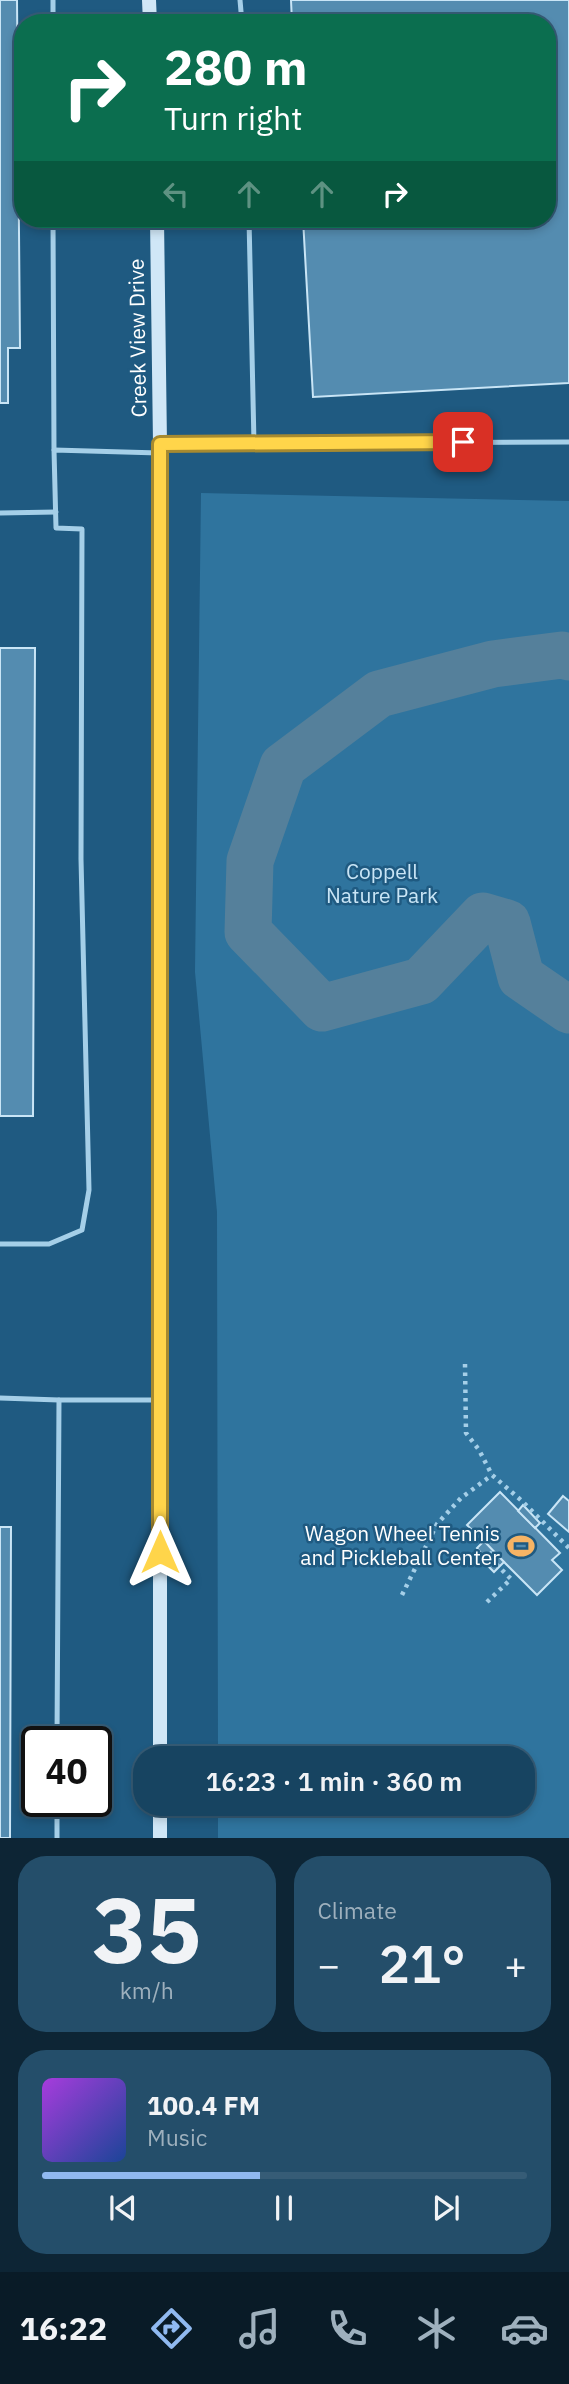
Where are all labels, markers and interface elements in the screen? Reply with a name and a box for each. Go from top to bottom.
text: 280 m [164,35,308,98]
icon: right [49,42,140,133]
text: Turn right [164,97,302,139]
icon: left [157,175,195,213]
icon: ahead [230,175,268,213]
icon: ahead [303,175,341,213]
icon: right [376,175,414,213]
street label: Creek View Drive [122,258,152,418]
pin [433,412,493,472]
icon: arrive [444,423,482,461]
park label: Coppell Nature Park [326,857,438,909]
position arrow [123,1515,197,1589]
place label: Wagon Wheel Tennis and Pickleball Center [300,1519,500,1571]
sports icon: Wagon Wheel Tennis and Pickleball Center [506,1531,536,1561]
speed limit sign: 40 [21,1726,112,1817]
text: 16:23 · 1 min · 360 m [206,1764,462,1798]
text: 35 [92,1870,201,1988]
text: Climate [318,1895,397,1925]
text: 21° [379,1930,466,1997]
text: − [318,1940,340,1989]
text: + [504,1940,527,1989]
text: km/h [120,1975,174,2005]
text: 100.4 FM [147,2088,260,2122]
text: Music [147,2122,207,2152]
icon: previous [104,2189,142,2227]
icon: pause [265,2189,303,2227]
icon: next [427,2189,465,2227]
icon: directions [147,2304,196,2353]
icon: music [235,2304,284,2353]
icon: phone [323,2304,372,2353]
icon: climate [412,2304,461,2353]
icon: car [500,2304,549,2353]
text: 16:22 [20,2307,107,2349]

